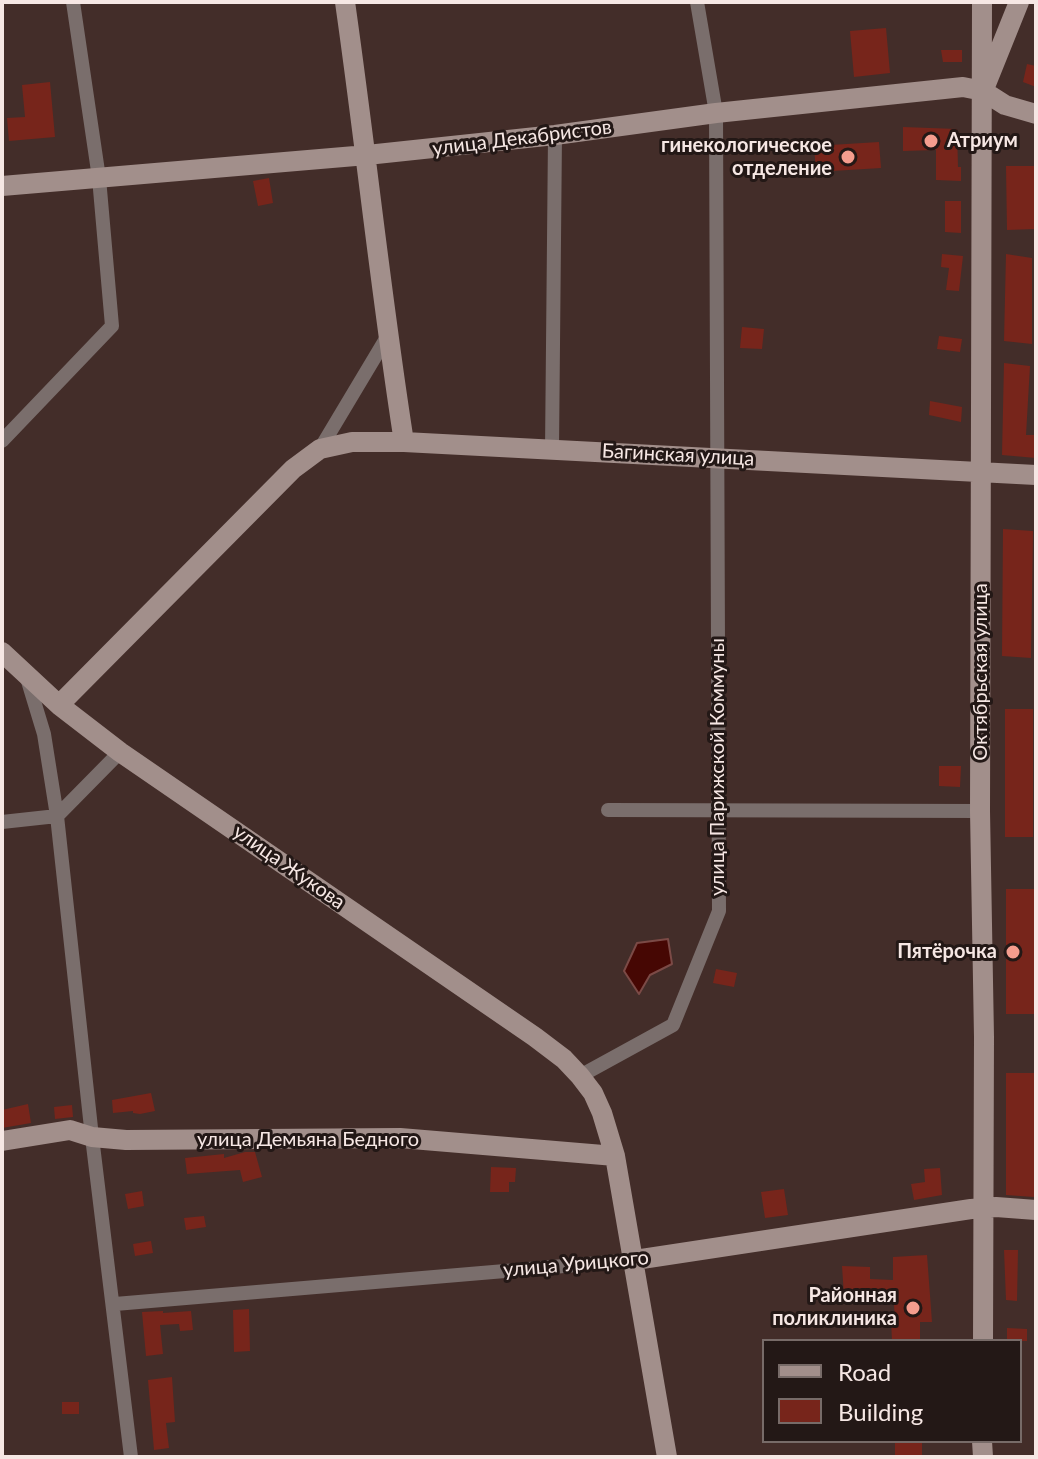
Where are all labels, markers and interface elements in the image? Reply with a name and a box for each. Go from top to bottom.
street label: улица Декабристов [431,115,613,161]
place label: Атриум [947,129,1018,153]
marker: Атриум [922,132,940,150]
place label: гинекологическое отделение [661,134,832,181]
marker: гинекологическое отделение [839,148,857,166]
street label: Багинская улица [601,439,755,471]
street label: Октябрьская улица [969,583,993,761]
street label: улица Парижской Коммуны [706,638,730,896]
street label: улица Жукова [228,820,350,914]
place label: Пятёрочка [897,940,997,964]
marker: Пятёрочка [1004,943,1022,961]
street label: улица Демьяна Бедного [197,1128,419,1152]
street label: улица Урицкого [502,1246,650,1282]
place label: Районная поликлиника [772,1284,897,1331]
marker: Районная поликлиника [904,1299,922,1317]
legend [762,1339,1022,1443]
text: Road [838,1357,891,1386]
text: Building [838,1397,923,1426]

